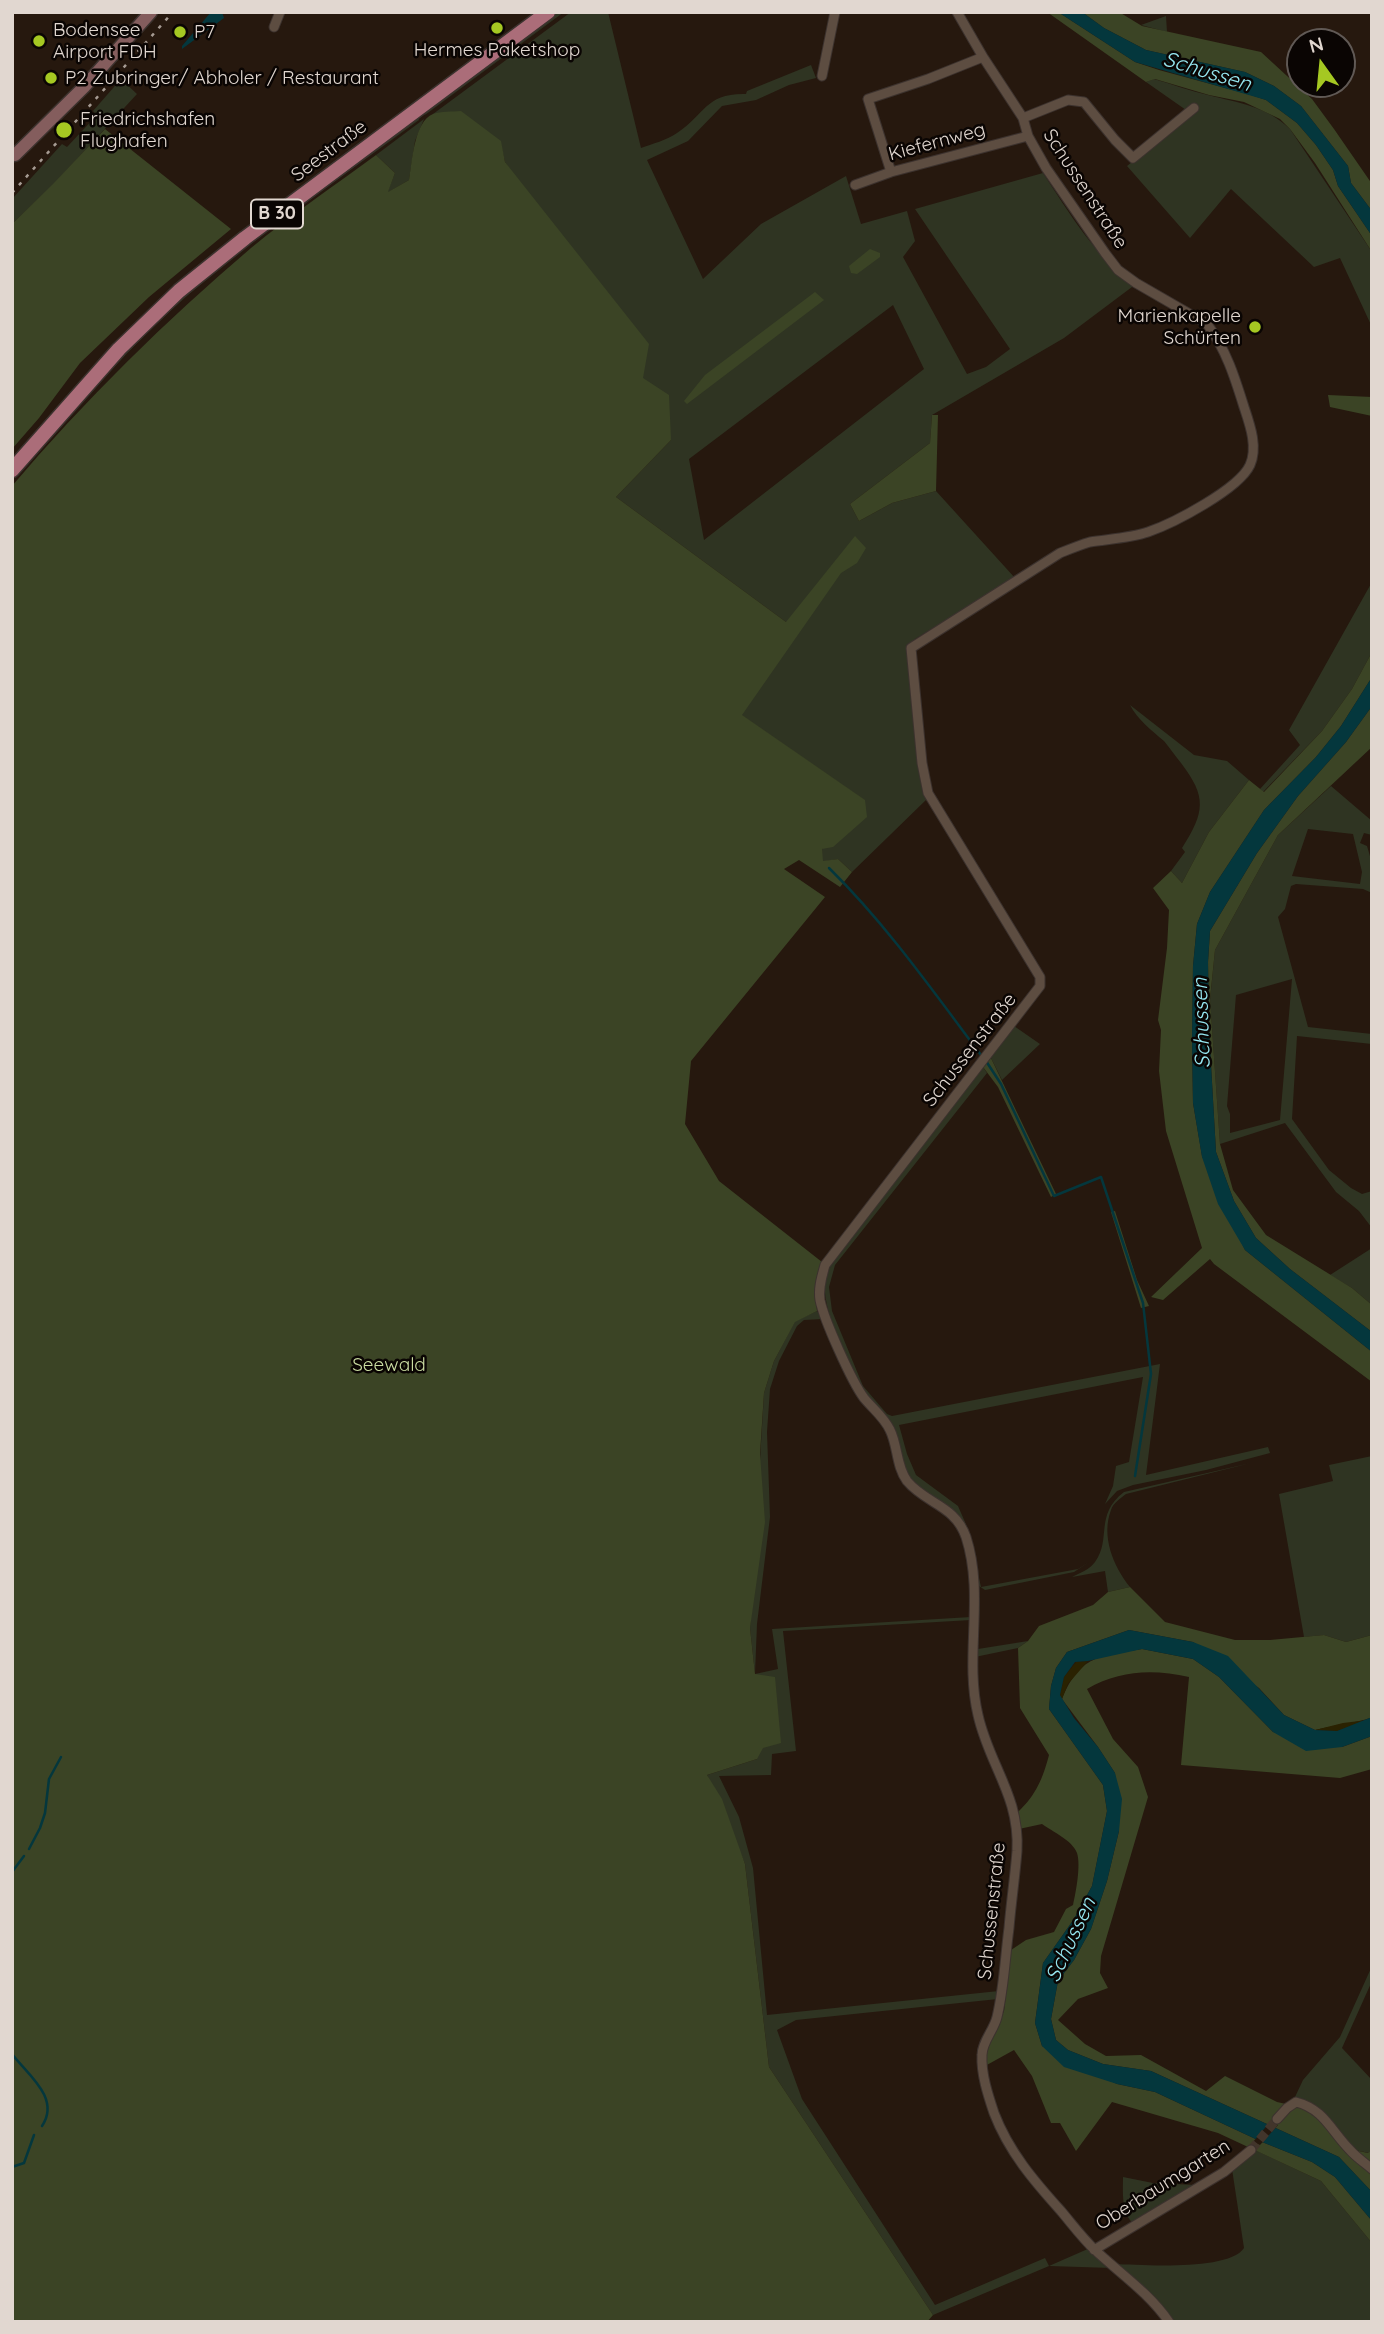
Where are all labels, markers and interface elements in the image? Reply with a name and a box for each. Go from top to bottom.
place label: Bodensee Airport FDH [53,19,157,63]
marker: Hermes Paketshop [489,20,505,36]
place label: P7 [194,21,215,43]
marker: P7 [172,24,188,40]
north arrow [1286,28,1356,98]
text: N [1306,31,1326,58]
marker: Bodensee Airport FDH [31,33,47,49]
place label: Hermes Paketshop [414,39,580,61]
water label: Schussen [1160,47,1254,97]
place label: P2 Zubringer/ Abholer / Restaurant [65,67,379,89]
marker: P2 Zubringer/ Abholer / Restaurant [43,70,59,86]
place label: Friedrichshafen Flughafen [80,108,215,152]
street label: Seestraße [287,115,371,187]
street label: Kiefernweg [886,118,988,166]
marker: Friedrichshafen Flughafen [54,120,74,140]
street label: Schussenstraße [1038,125,1132,253]
road number: B 30 [251,200,303,229]
place label: Marienkapelle Schürten [1118,305,1241,349]
marker: Marienkapelle Schürten [1247,319,1263,335]
water label: Schussen [1188,977,1216,1069]
street label: Schussenstraße [919,989,1021,1111]
park label: Seewald [352,1354,426,1376]
street label: Schussenstraße [973,1841,1011,1981]
water label: Schussen [1041,1894,1101,1986]
street label: Oberbaumgarten [1092,2135,1234,2235]

